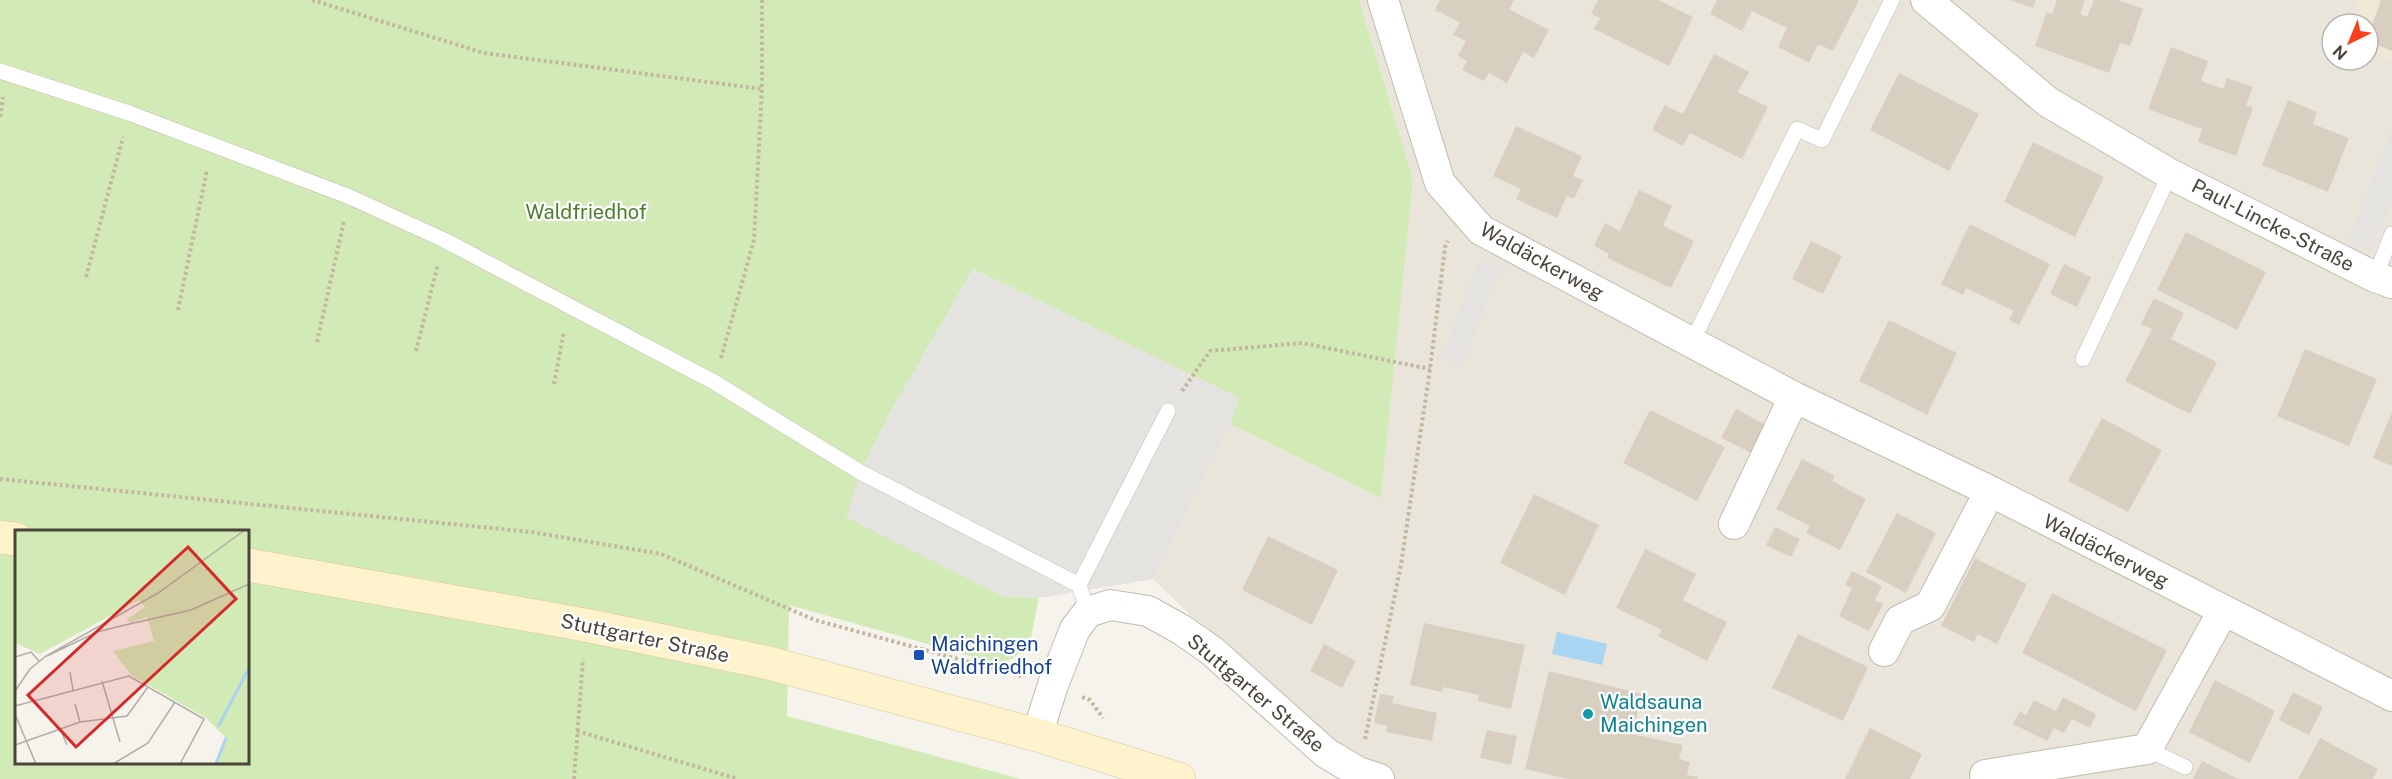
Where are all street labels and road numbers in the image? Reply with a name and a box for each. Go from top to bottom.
street label: Paul-Lincke-Straße [2188,174,2358,276]
street label: Waldäckerweg [1476,217,1608,305]
street label: Waldäckerweg [2039,509,2173,593]
street label: Stuttgarter Straße [558,608,732,668]
street label: Stuttgarter Straße [1182,629,1330,757]

